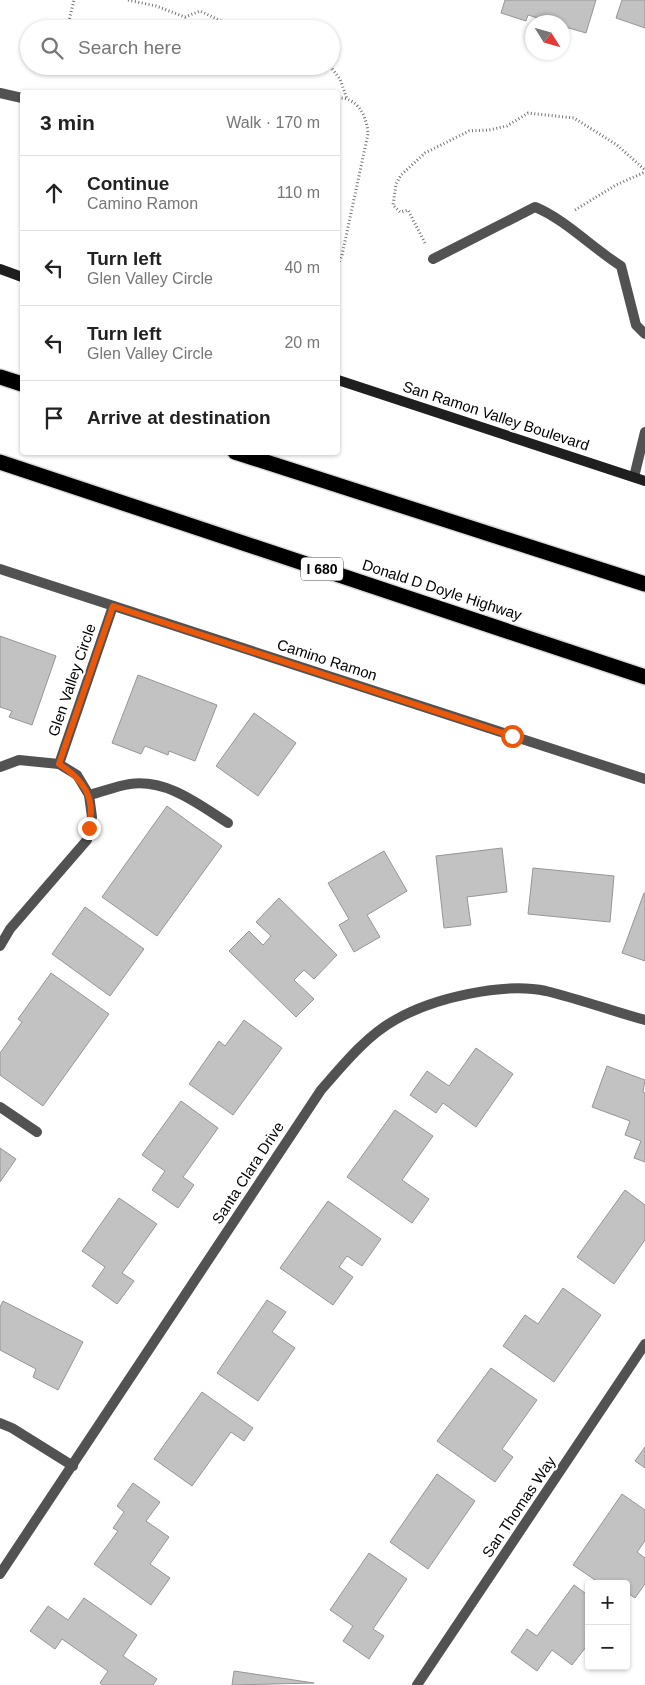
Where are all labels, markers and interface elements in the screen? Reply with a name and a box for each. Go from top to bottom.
north arrow [525,15,570,60]
search box [20,20,340,75]
icon: search [38,34,66,62]
text: Search here [78,37,182,58]
text: 3 min [40,111,95,134]
text: Walk · 170 m [226,114,320,131]
text: Continue [87,173,169,194]
icon: ahead [40,179,68,207]
text: 110 m [277,184,320,201]
text: Camino Ramon [87,195,198,212]
text: Turn left [87,248,162,269]
icon: left [40,254,68,282]
text: 40 m [284,259,320,276]
text: Glen Valley Circle [87,270,213,287]
text: Turn left [87,323,162,344]
icon: left [40,329,68,357]
text: 20 m [284,334,320,351]
text: Glen Valley Circle [87,345,213,362]
street label: San Ramon Valley Boulevard [401,377,591,454]
icon: arrive [40,404,68,432]
text: Arrive at destination [87,407,271,428]
street label: Donald D Doyle Highway [360,556,525,624]
road number: I 680 [301,558,343,580]
street label: Glen Valley Circle [44,621,99,738]
street label: Camino Ramon [275,635,379,684]
route start [501,725,524,748]
route end [78,817,101,840]
street label: Santa Clara Drive [208,1118,287,1227]
street label: San Thomas Way [478,1452,559,1561]
map controls [585,1580,630,1670]
button: + [585,1580,630,1625]
button: − [585,1625,630,1670]

